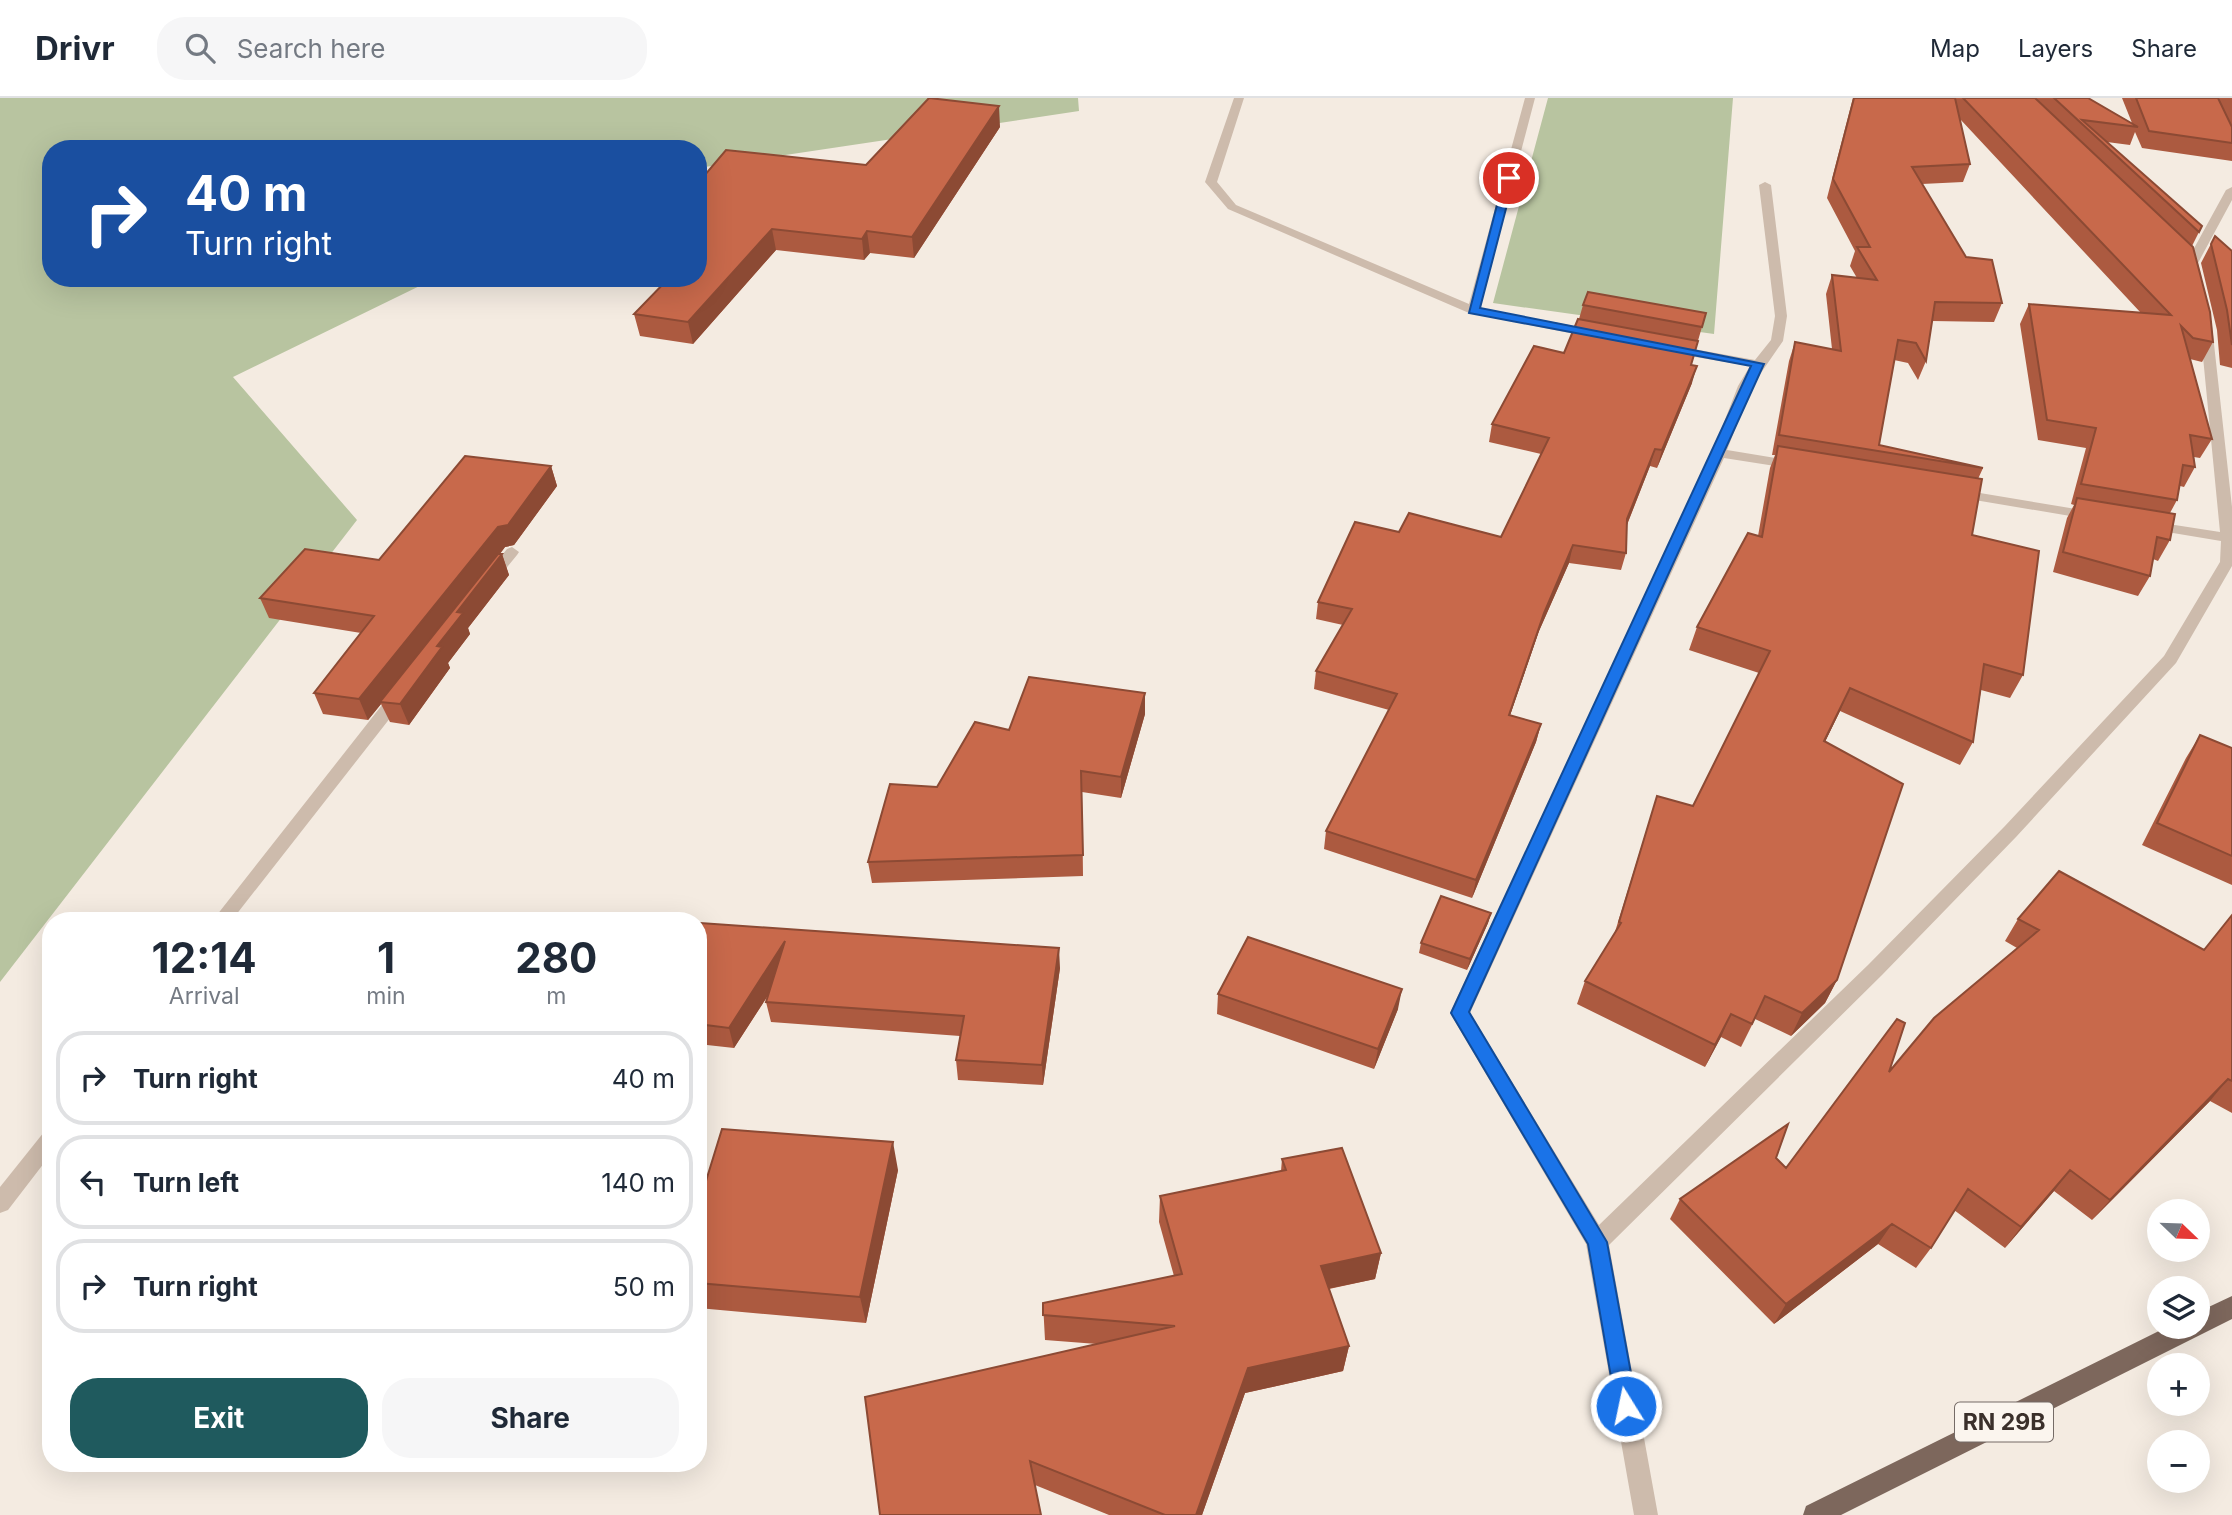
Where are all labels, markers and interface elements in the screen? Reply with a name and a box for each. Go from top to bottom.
search box [157,17,647,80]
text: Drivr [35,28,115,68]
icon: search [181,29,219,67]
text: Search here [237,33,385,64]
text: Map [1930,34,1980,63]
text: Layers [2018,34,2093,63]
text: Share [2131,34,2197,63]
pin [1479,148,1539,208]
icon: arrive [1490,159,1528,197]
text: 40 m [185,164,308,223]
icon: right [70,168,161,259]
text: Turn right [185,224,332,263]
text: 12:14 [152,932,257,983]
text: 1 [377,932,395,983]
text: 280 [515,932,597,983]
text: Arrival [169,982,240,1010]
text: min [366,982,406,1010]
text: m [546,982,566,1010]
icon: right [74,1059,112,1097]
text: Turn right [133,1063,258,1094]
text: 40 m [612,1063,675,1094]
icon: left [74,1163,112,1201]
text: Turn left [133,1167,239,1198]
text: 140 m [601,1167,675,1198]
north arrow [2147,1199,2210,1262]
map controls [2147,1199,2210,1493]
icon: right [74,1267,112,1305]
text: Turn right [133,1271,258,1302]
text: 50 m [613,1271,675,1302]
button: layers [2147,1276,2210,1339]
button: + [2147,1353,2210,1416]
position arrow [1589,1369,1663,1443]
button: Exit [70,1378,368,1458]
button: Share [382,1378,679,1458]
road number: RN 29B [1955,1402,2053,1442]
button: − [2147,1430,2210,1493]

